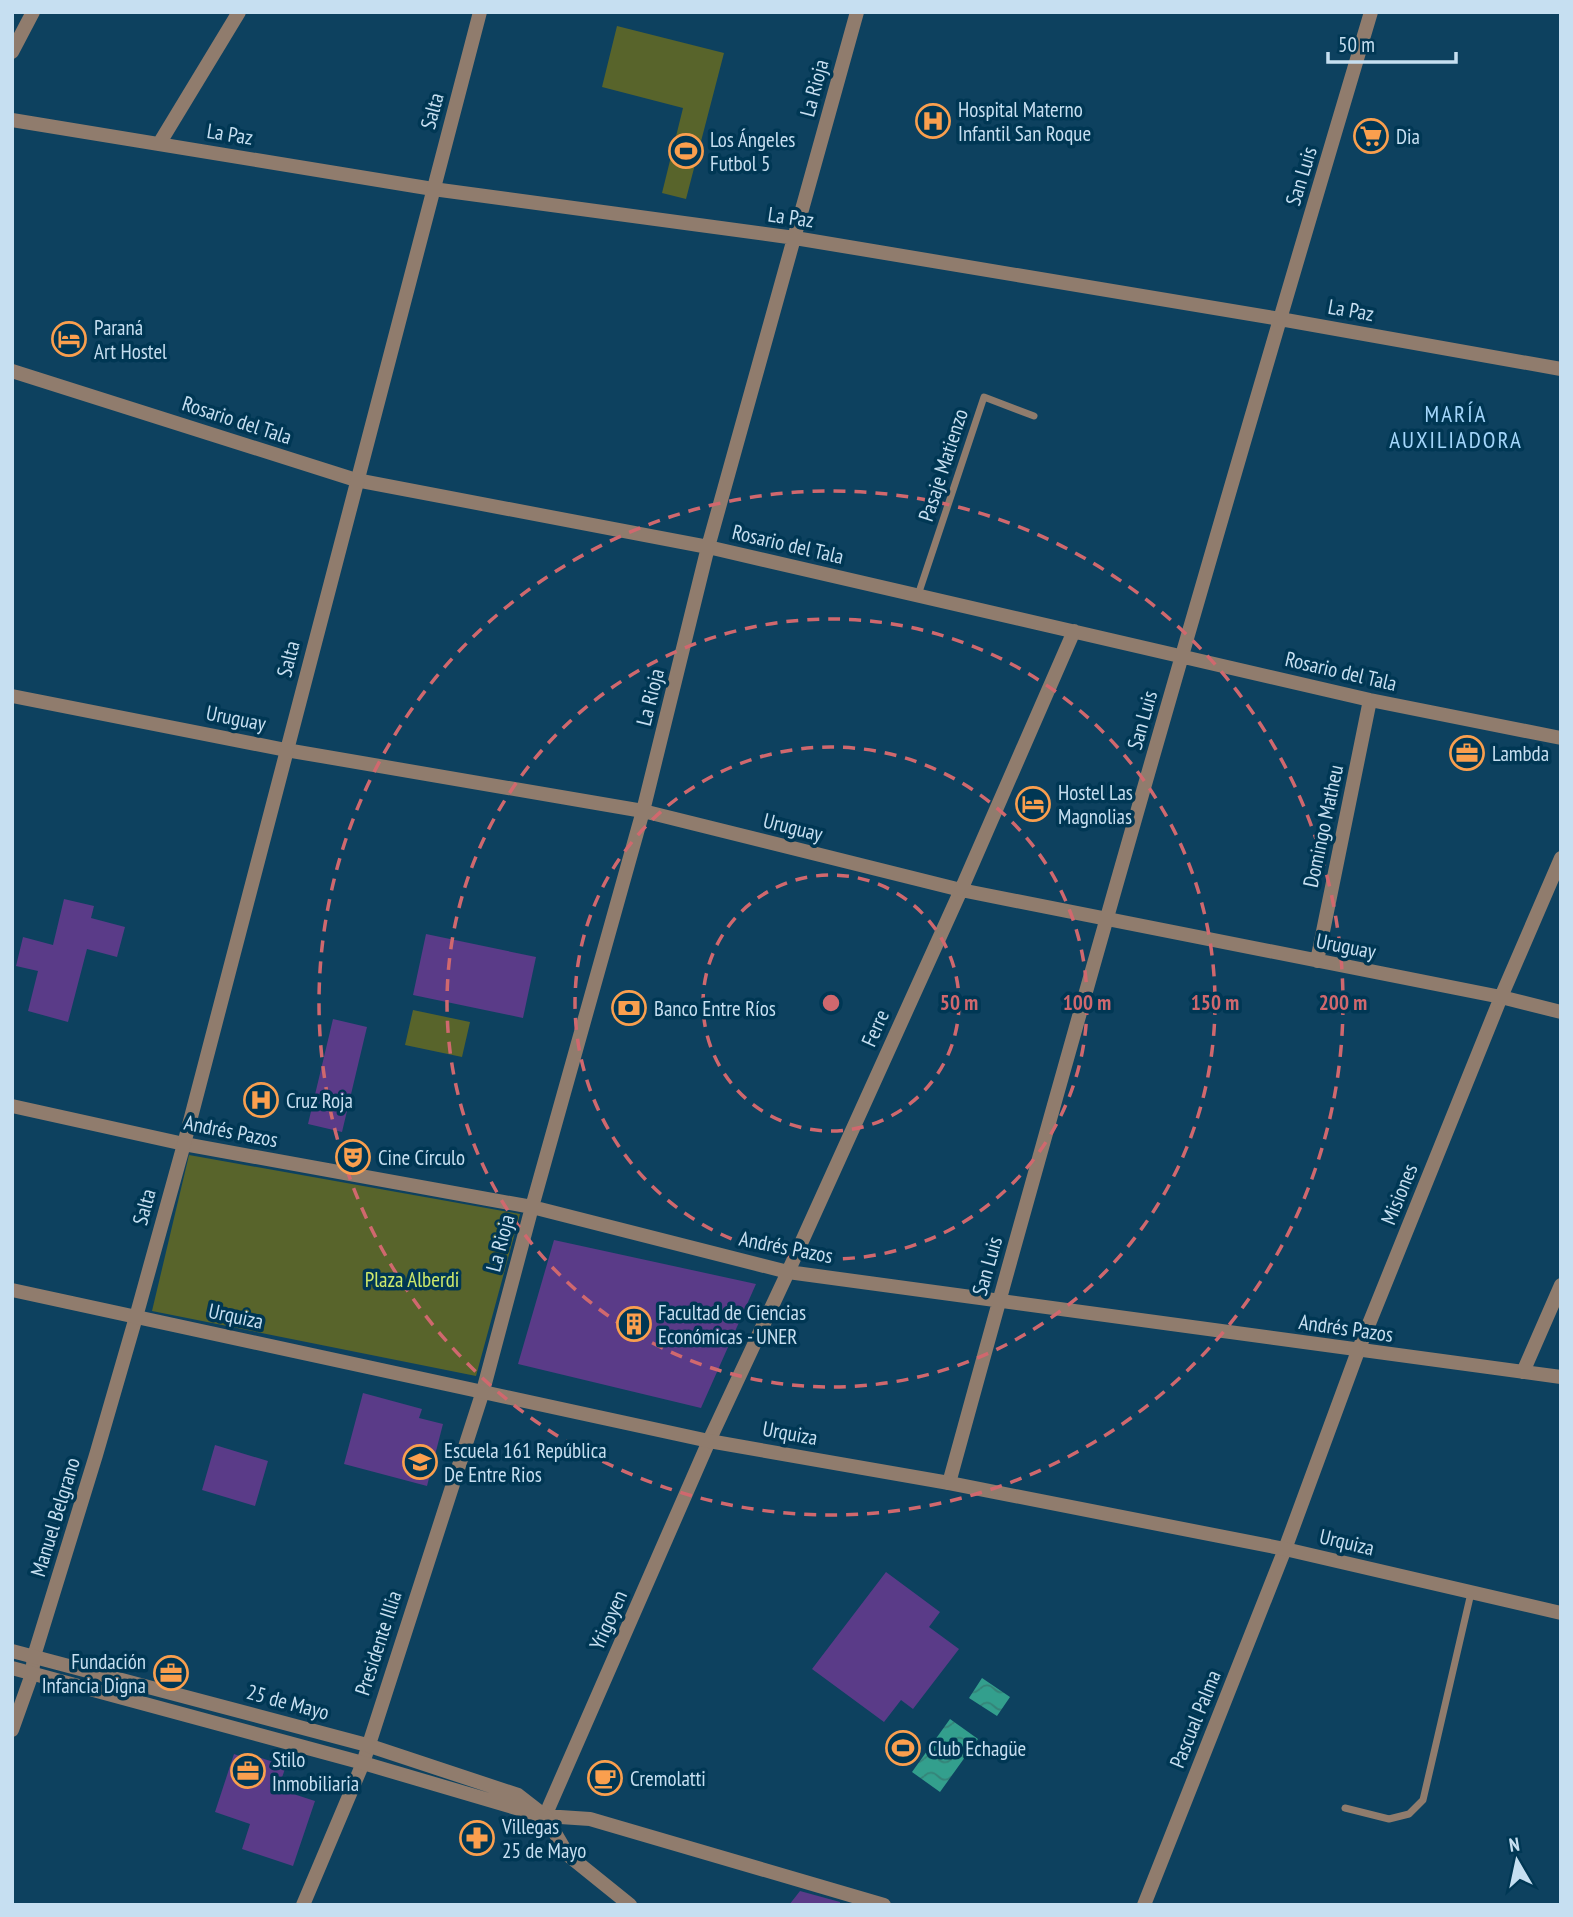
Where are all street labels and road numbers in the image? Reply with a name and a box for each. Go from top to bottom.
street label: La Rioja [793,57,835,119]
street label: Salta [414,90,450,132]
street label: La Paz [205,117,255,151]
street label: San Luis [1279,143,1323,209]
street label: La Paz [766,200,816,234]
street label: La Paz [1326,293,1376,327]
street label: Rosario del Tala [179,390,295,450]
street label: Pasaje Matienzo [912,405,974,525]
street label: Rosario del Tala [730,518,846,570]
street label: Salta [270,638,306,680]
street label: Rosario del Tala [1283,645,1399,697]
street label: La Rioja [630,666,670,728]
street label: San Luis [1121,687,1163,753]
street label: Uruguay [204,699,268,737]
street label: Domingo Matheu [1297,762,1349,890]
street label: Uruguay [760,807,826,847]
street label: Uruguay [1314,927,1378,965]
street label: Ferre [855,1005,895,1051]
street label: Andrés Pazos [182,1109,280,1153]
street label: Misiones [1375,1159,1423,1229]
street label: Salta [126,1186,162,1228]
street label: La Rioja [479,1212,521,1274]
street label: Andrés Pazos [737,1225,835,1269]
street label: San Luis [966,1233,1008,1299]
street label: Urquiza [206,1297,266,1335]
street label: Andrés Pazos [1297,1308,1395,1348]
street label: Urquiza [760,1415,820,1451]
street label: Manuel Belgrano [24,1454,86,1580]
street label: Urquiza [1317,1523,1377,1561]
street label: Yrigoyen [583,1586,633,1654]
street label: Presidente Illia [348,1587,408,1699]
street label: Pascual Palma [1163,1666,1227,1772]
street label: 25 de Mayo [244,1678,332,1726]

